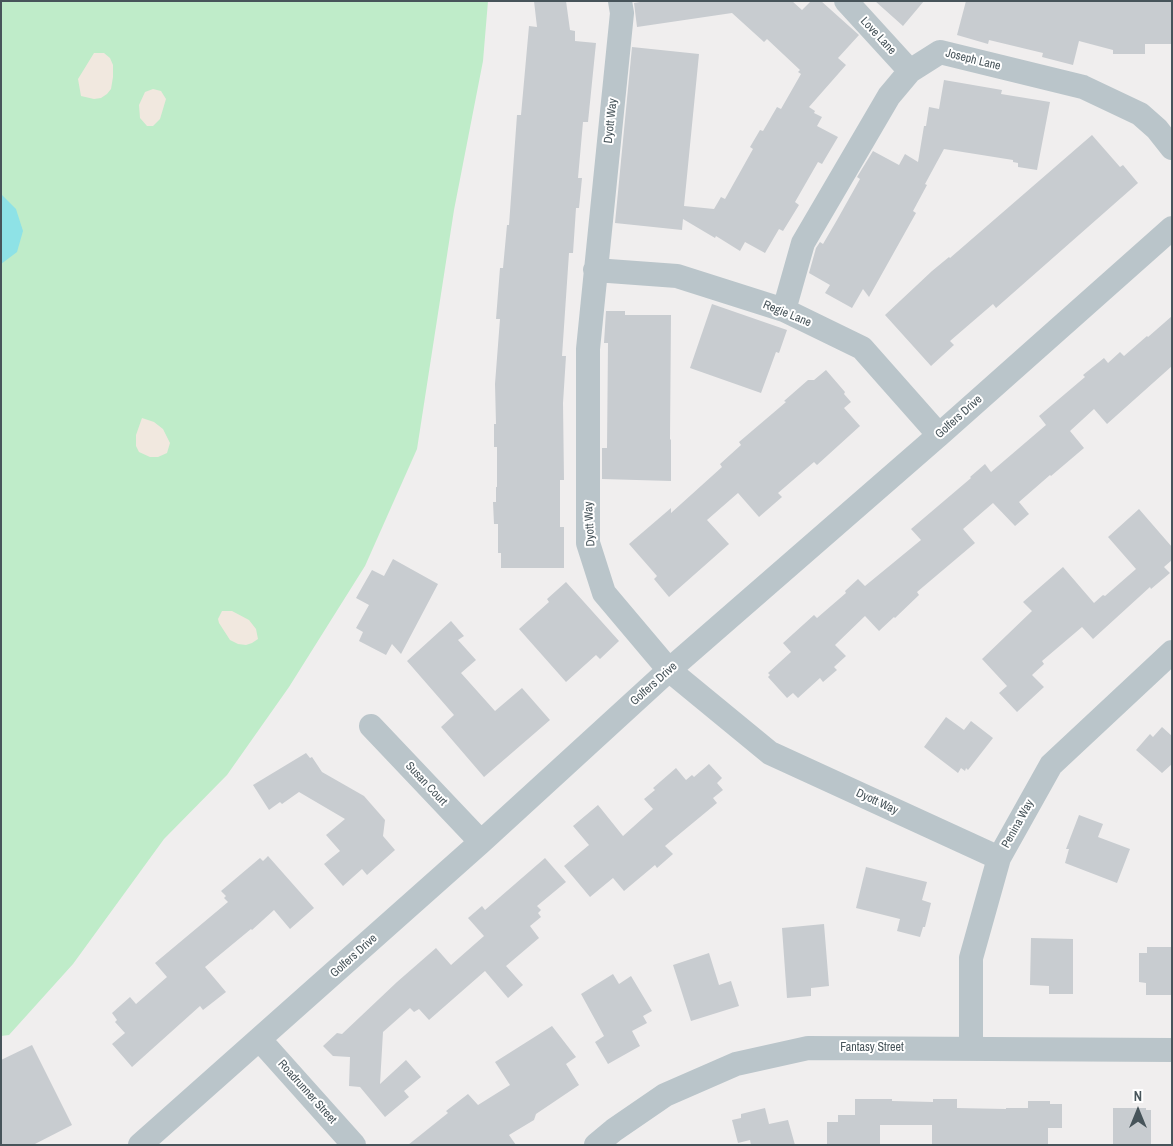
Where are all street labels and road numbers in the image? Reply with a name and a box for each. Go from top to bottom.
street label: Love Lane [857,14,899,58]
street label: Joseph Lane [944,46,1002,74]
street label: Dyott Way [601,98,621,144]
street label: Regie Lane [761,298,813,330]
street label: Golfers Drive [933,392,985,442]
street label: Dyott Way [582,501,598,547]
street label: Golfers Drive [628,659,680,709]
street label: Susan Court [402,759,450,809]
street label: Dyott Way [854,786,900,818]
street label: Penina Way [999,797,1037,851]
street label: Golfers Drive [328,931,380,981]
street label: Fantasy Street [840,1041,904,1055]
street label: Roadrunner Street [275,1057,339,1127]

